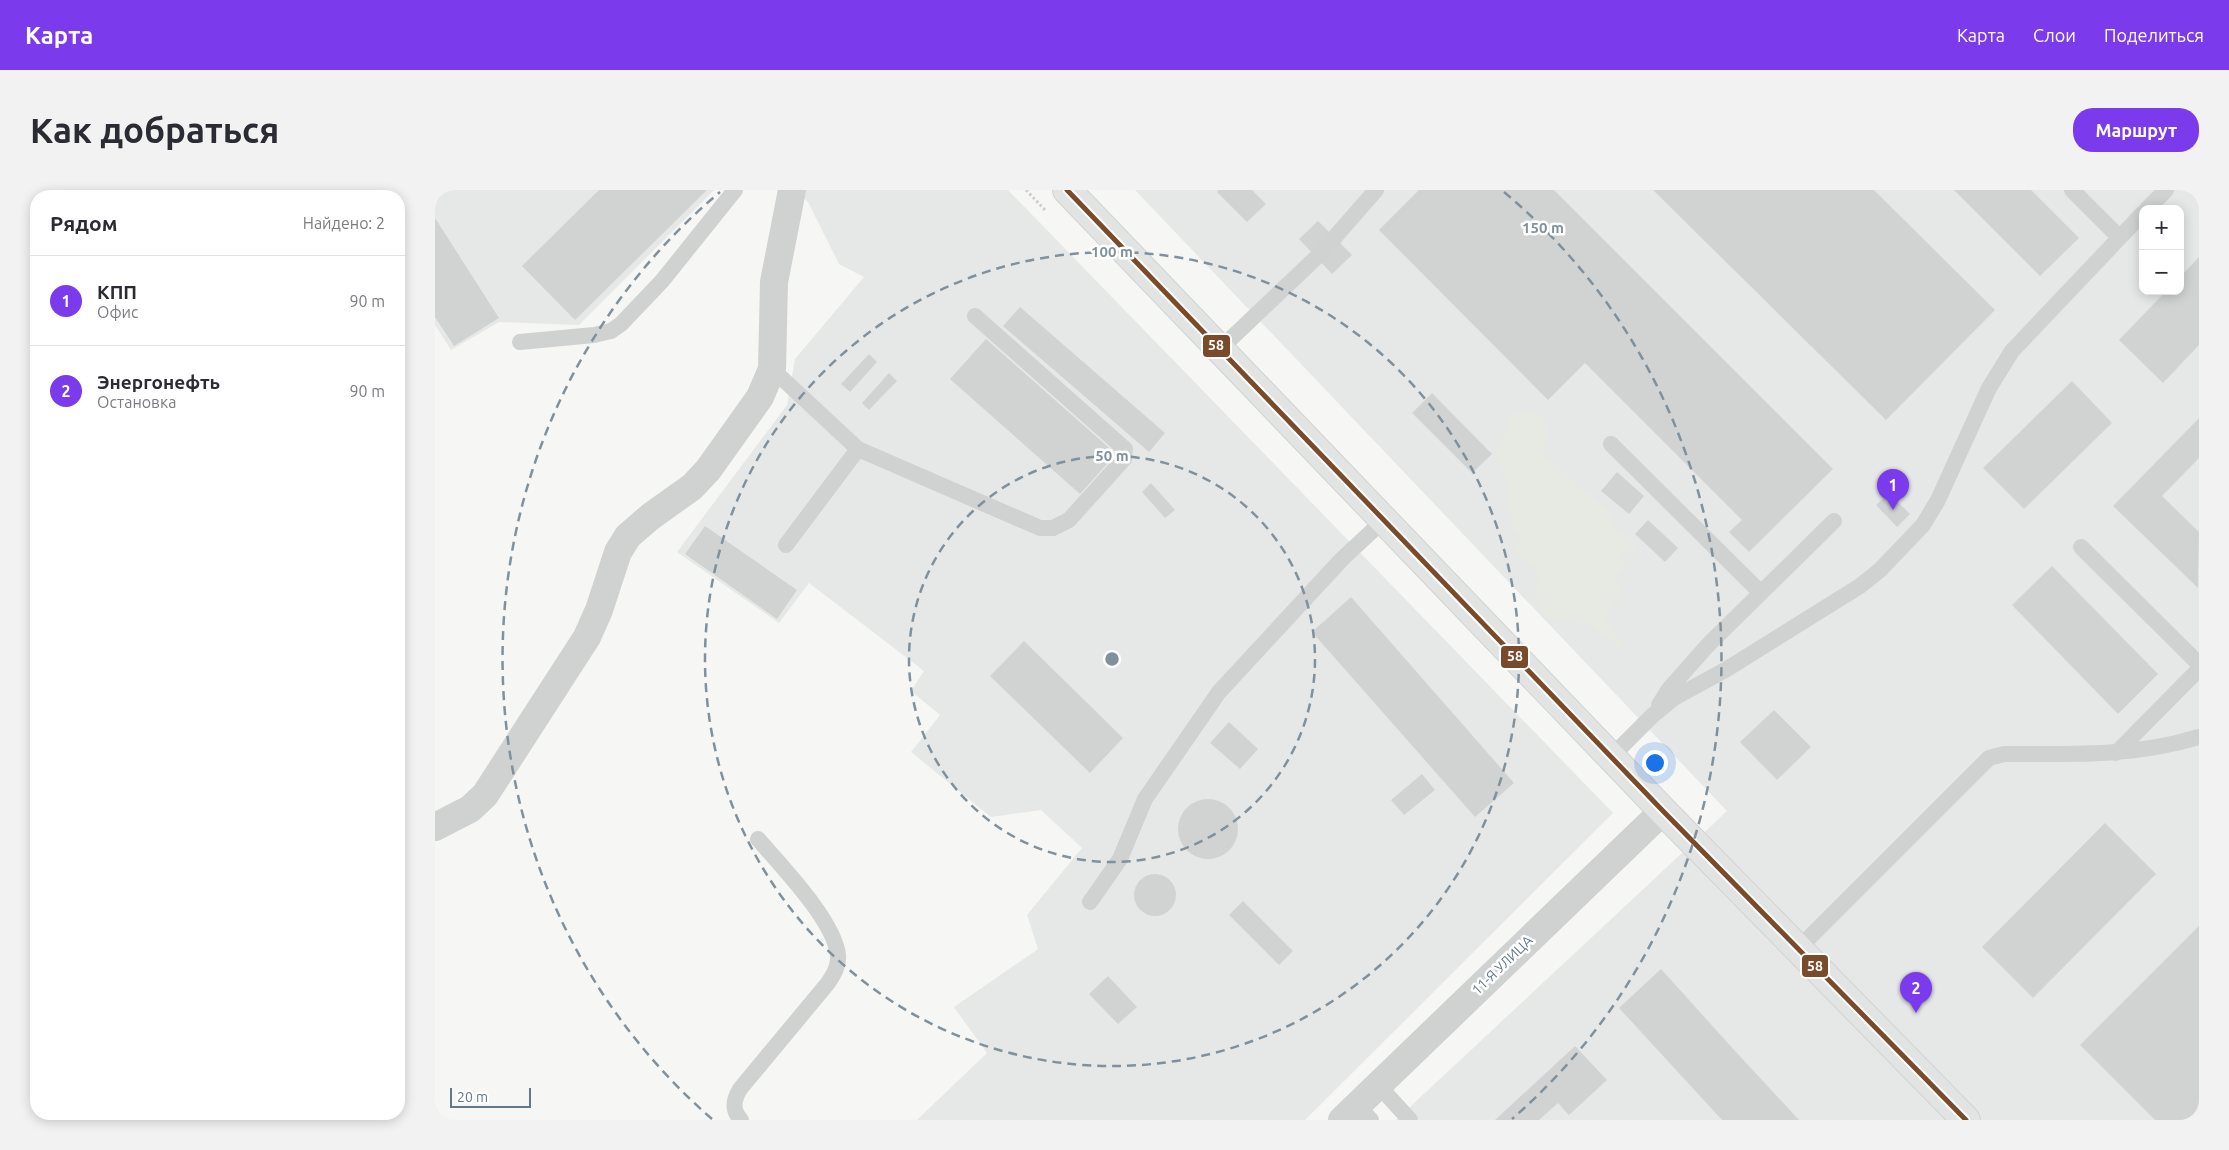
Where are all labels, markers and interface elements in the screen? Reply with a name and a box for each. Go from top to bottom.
text: Карта [25,22,93,49]
text: Карта [1957,25,2005,45]
text: Слои [2033,25,2076,45]
text: Поделиться [2104,25,2204,45]
button: Маршрут [2073,108,2199,152]
text: Как добраться [30,110,279,150]
map controls [2139,205,2184,295]
button: + [2139,205,2184,250]
text: Рядом [50,211,118,235]
text: Найдено: 2 [303,214,385,232]
text: 150 m [1522,219,1564,236]
text: 100 m [1091,243,1133,260]
button: − [2139,250,2184,295]
text: КПП [97,281,137,303]
text: 1 [61,292,71,310]
text: 90 m [349,292,385,310]
text: Офис [97,303,138,321]
line badge: 58 [1202,334,1231,358]
text: 58 [1208,337,1224,353]
text: Энергонефть [97,371,220,393]
text: 2 [61,382,71,400]
text: 90 m [349,382,385,400]
text: Остановка [97,393,176,411]
text: 50 m [1095,447,1129,464]
pin: 1 [1877,469,1909,510]
line badge: 58 [1500,645,1529,669]
text: 58 [1507,648,1523,664]
centre of rings [1103,650,1121,668]
your location [1642,750,1668,776]
street label: 11-Я УЛИЦА [1468,932,1536,998]
line badge: 58 [1801,954,1829,978]
text: 58 [1807,958,1823,974]
pin: 2 [1900,972,1932,1013]
scale bar [450,1085,531,1108]
text: 20 m [457,1089,488,1105]

